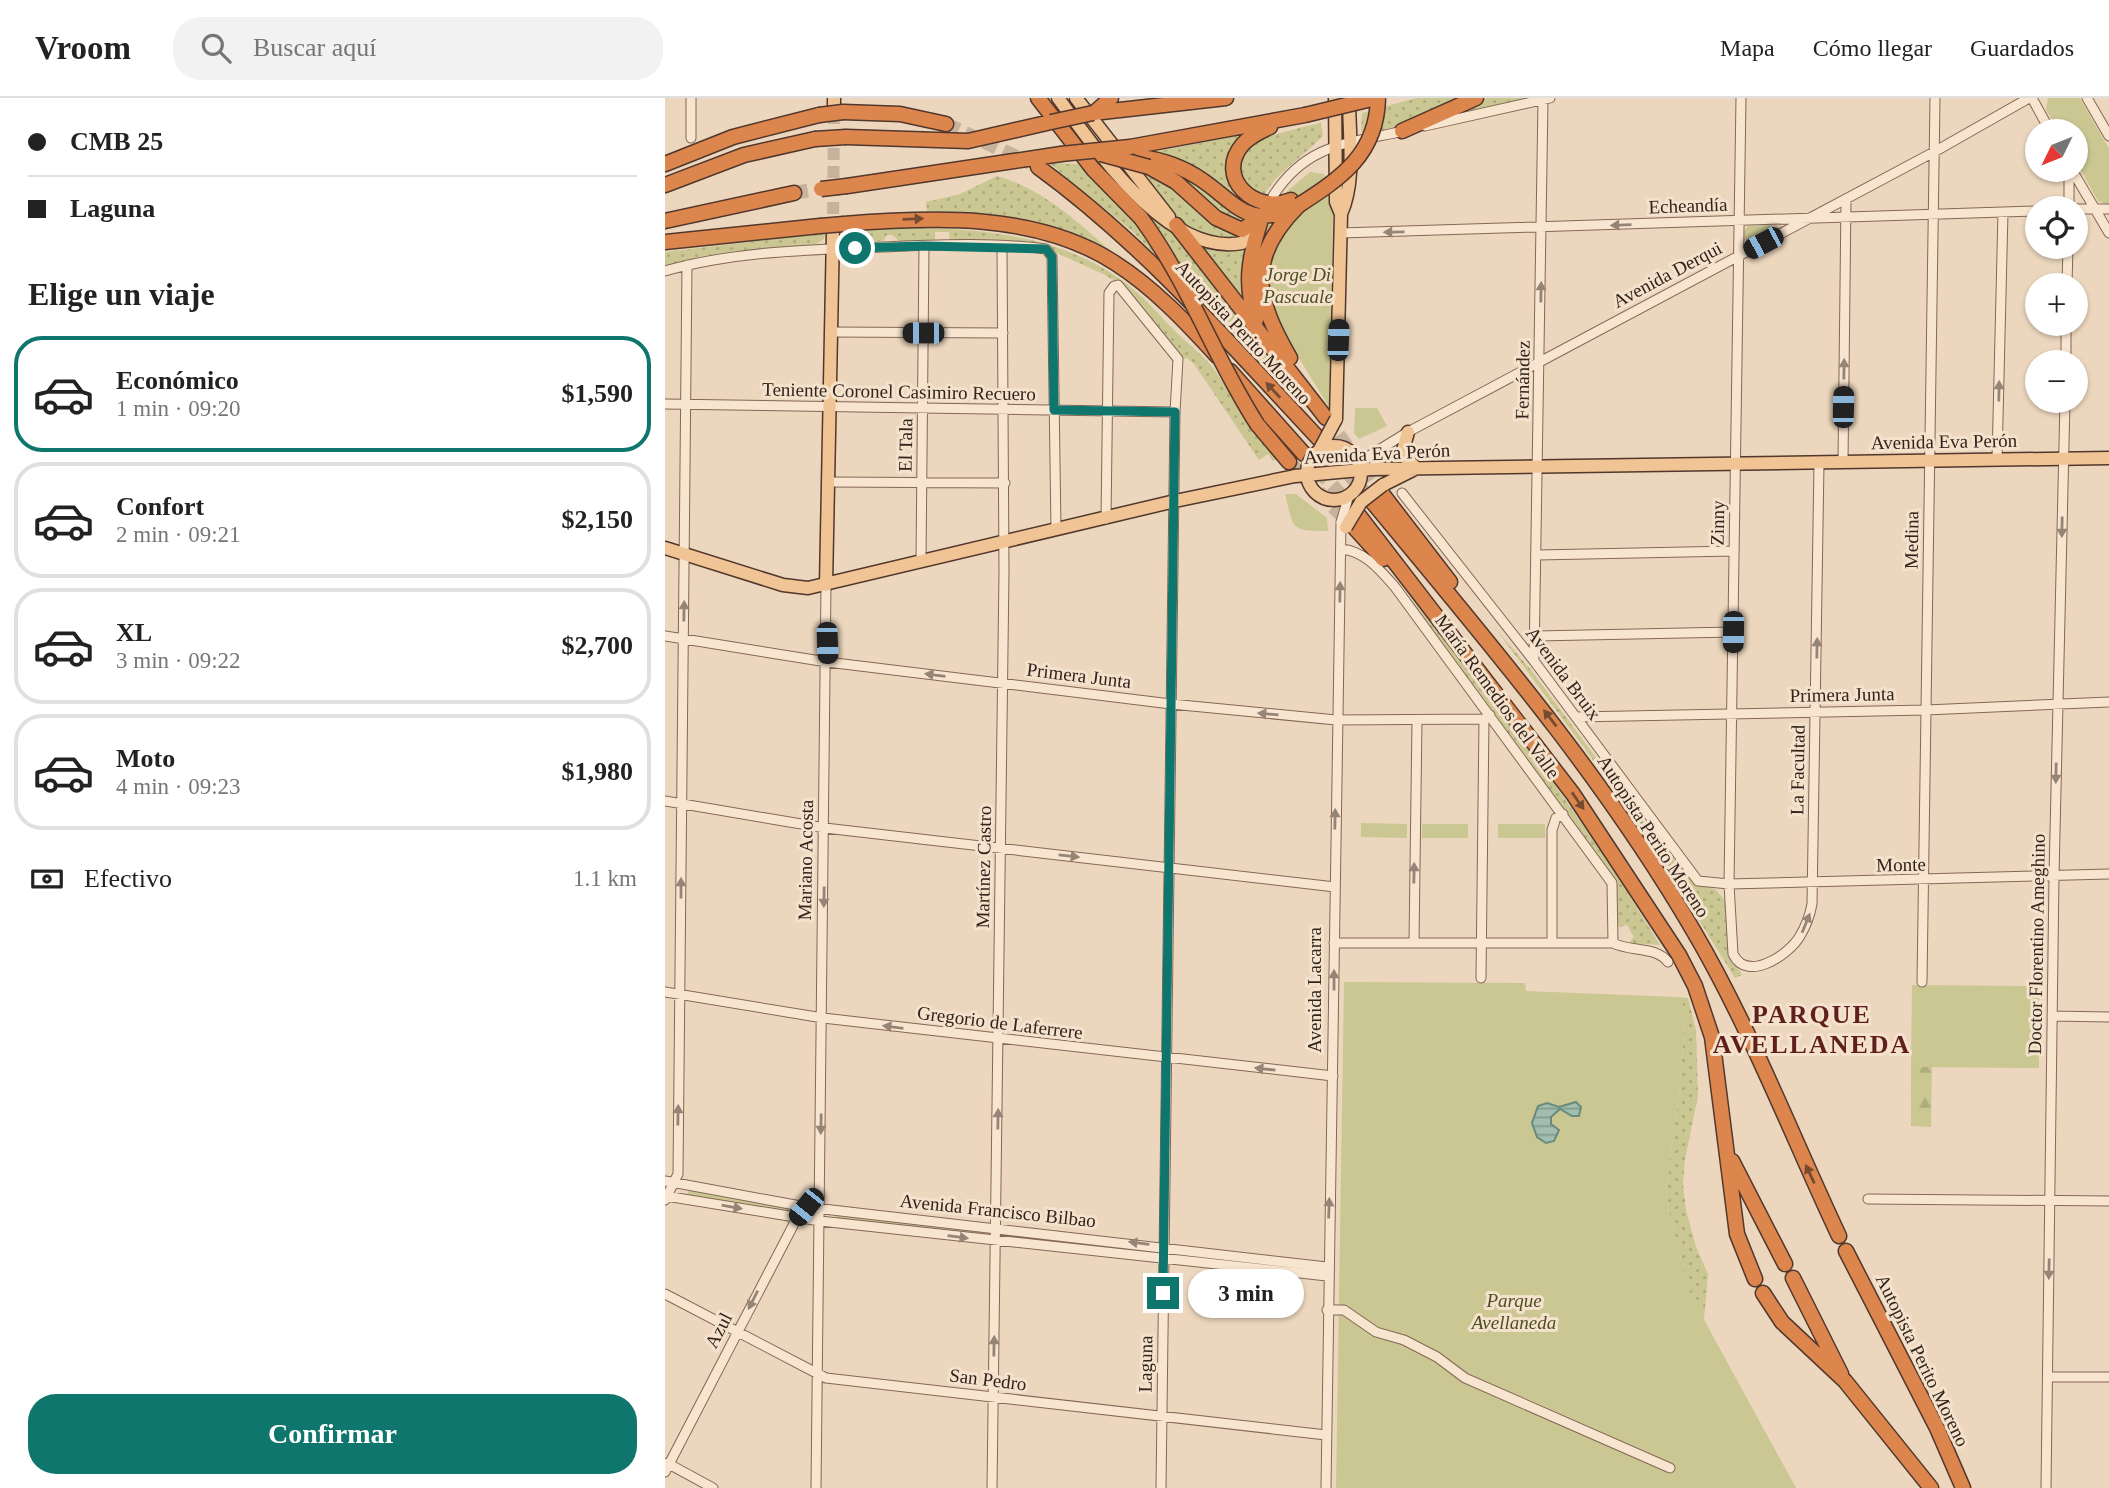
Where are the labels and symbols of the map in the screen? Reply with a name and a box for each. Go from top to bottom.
north arrow [2025,119,2088,182]
street label: Echeandía [1648,194,1728,217]
one-way arrow [902,214,924,225]
one-way arrow [1610,219,1632,230]
car [1740,224,1787,262]
one-way arrow [1383,226,1405,237]
route start [839,232,871,264]
street label: Avenida Derqui [1609,237,1725,312]
street label: Autopista Perito Moreno [1172,256,1316,409]
park label: Jorge Di Pascuale [1262,264,1333,307]
one-way arrow [1535,281,1547,303]
car [1327,319,1350,361]
car [903,323,945,344]
street label: Fernández [1511,340,1534,420]
one-way arrow [1838,358,1850,380]
street label: Teniente Coronel Casimiro Recuero [762,379,1036,404]
one-way arrow [1993,380,2005,402]
one-way arrow [1266,382,1282,399]
car [1833,386,1854,428]
street label: El Tala [895,417,916,472]
street label: Avenida Eva Perón [1871,430,2018,453]
street label: Avenida Eva Perón [1303,439,1451,468]
street label: Zinny [1707,500,1728,546]
street label: Medina [1900,510,1923,569]
one-way arrow [2057,516,2068,538]
one-way arrow [1334,581,1345,603]
one-way arrow [678,600,690,622]
street label: María Remedios del Valle [1431,610,1564,782]
car [1723,611,1744,653]
car [816,622,839,664]
street label: Avenida Bruix [1522,623,1606,724]
one-way arrow [1811,637,1822,659]
street label: Primera Junta [1026,659,1133,692]
one-way arrow [924,670,946,681]
street label: Primera Junta [1789,683,1895,706]
one-way arrow [1257,708,1279,719]
one-way arrow [1542,710,1557,728]
street label: La Facultad [1786,724,1809,815]
street label: Autopista Perito Moreno [1593,751,1714,921]
one-way arrow [2051,762,2062,784]
one-way arrow [1571,792,1585,810]
street label: Mariano Acosta [794,799,817,921]
street label: Martínez Castro [972,805,995,929]
one-way arrow [1329,808,1341,830]
street label: Doctor Florentino Ameghino [2024,834,2049,1054]
one-way arrow [1058,851,1080,862]
street label: Monte [1876,854,1926,875]
one-way arrow [1409,862,1420,884]
one-way arrow [675,876,686,898]
one-way arrow [818,886,830,908]
one-way arrow [1800,913,1811,934]
street label: Avenida Lacarra [1304,927,1325,1053]
one-way arrow [1328,969,1340,991]
district label: PARQUE AVELLANEDA [1713,1000,1911,1059]
street label: Gregorio de Laferrere [916,1002,1084,1043]
one-way arrow [882,1021,904,1032]
one-way arrow [1254,1064,1276,1075]
one-way arrow [673,1104,684,1126]
one-way arrow [992,1108,1003,1130]
one-way arrow [815,1113,827,1135]
one-way arrow [1804,1164,1816,1184]
car [785,1184,828,1230]
street label: Avenida Francisco Bilbao [899,1190,1097,1231]
one-way arrow [1324,1197,1335,1219]
one-way arrow [721,1202,743,1213]
one-way arrow [947,1232,969,1243]
one-way arrow [1127,1237,1149,1248]
one-way arrow [2043,1258,2055,1280]
callout: 3 min [1187,1268,1303,1318]
street label: Autopista Perito Moreno [1872,1271,1973,1450]
route end [1147,1277,1179,1309]
one-way arrow [748,1290,759,1310]
park label: Parque Avellaneda [1470,1290,1556,1333]
street label: Azul [701,1309,736,1351]
one-way arrow [988,1335,1000,1357]
street label: Laguna [1135,1335,1157,1393]
street label: San Pedro [948,1364,1028,1395]

